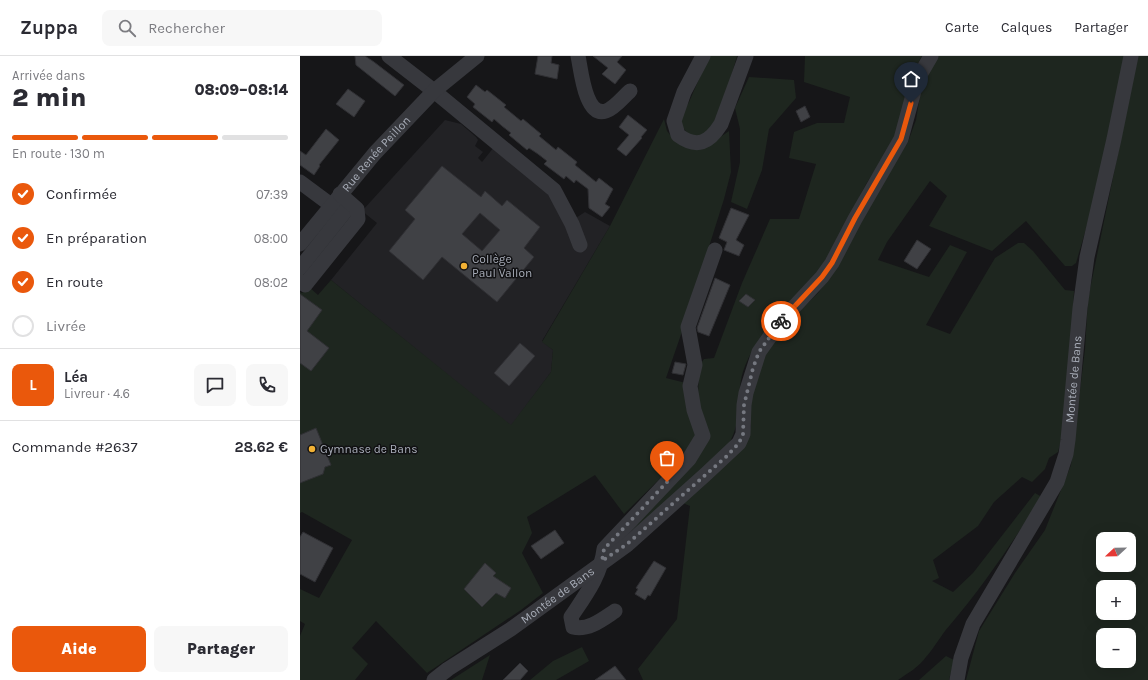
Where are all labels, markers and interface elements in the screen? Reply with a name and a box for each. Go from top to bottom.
search box [102,10,382,46]
text: Zuppa [20,17,78,39]
icon: search [116,17,138,39]
text: Rechercher [148,19,225,37]
text: Carte [945,19,979,36]
text: Calques [1001,19,1052,36]
text: Partager [1074,19,1128,36]
pin [894,62,928,103]
text: Arrivée dans [12,68,85,83]
icon: home [900,68,922,90]
text: 08:09–08:14 [194,81,288,99]
text: 2 min [12,82,87,113]
street label: Rue Renée Peillon [339,113,413,195]
text: En route · 130 m [12,146,105,161]
icon: check [12,183,34,205]
text: Confirmée [46,185,117,203]
text: 07:39 [256,187,288,202]
icon: check [12,227,34,249]
text: En préparation [46,229,147,247]
text: 08:00 [254,231,288,246]
place label: Collège Paul Vallon [472,252,532,280]
marker: Collège Paul Vallon [459,261,469,271]
icon: check [12,271,34,293]
text: En route [46,273,103,291]
text: 08:02 [254,275,288,290]
courier [761,301,801,341]
icon: bike [770,310,792,332]
text: Livrée [46,317,86,335]
street label: Montée de Bans [1063,335,1084,423]
button: chat [194,364,236,406]
button: phone [246,364,288,406]
text: Léa [64,368,88,386]
text: L [29,376,37,394]
text: Livreur · 4.6 [64,386,130,401]
text: Commande #2637 [12,438,137,456]
text: 28.62 € [235,438,288,456]
pin [650,441,684,482]
place label: Gymnase de Bans [320,442,417,456]
marker: Gymnase de Bans [307,444,317,454]
icon: bag [656,447,678,469]
north arrow [1096,532,1136,572]
map controls [1096,532,1136,668]
street label: Montée de Bans [518,564,597,627]
button: + [1096,580,1136,620]
button: Aide [12,626,146,672]
button: Partager [154,626,288,672]
button: − [1096,628,1136,668]

